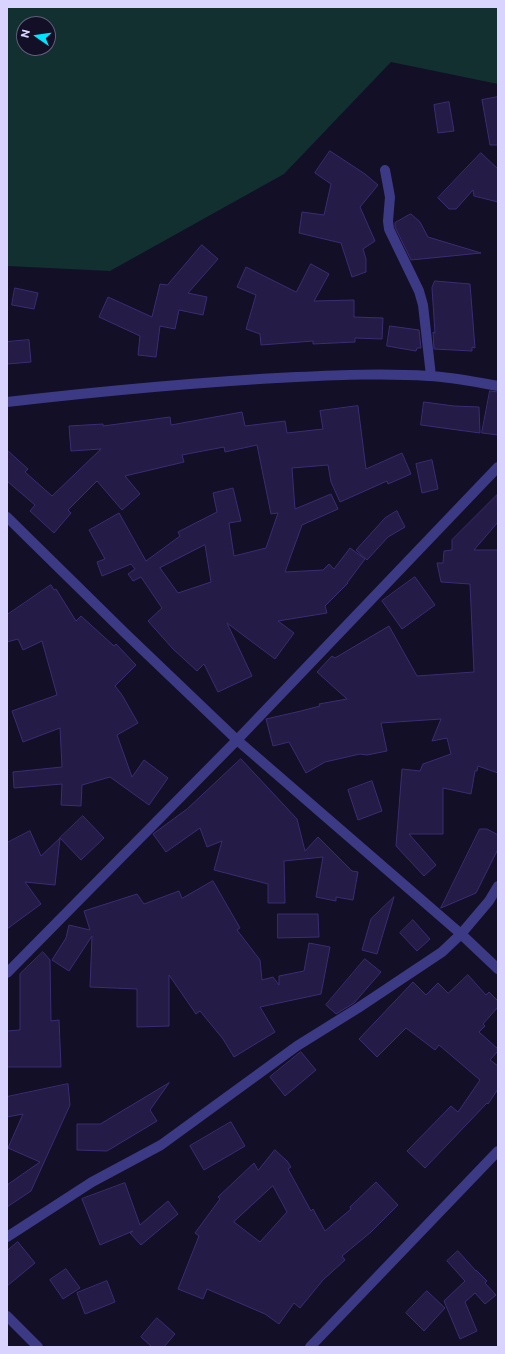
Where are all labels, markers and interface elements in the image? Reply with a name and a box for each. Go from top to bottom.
north arrow [16,16,56,56]
text: N [18,28,32,39]

